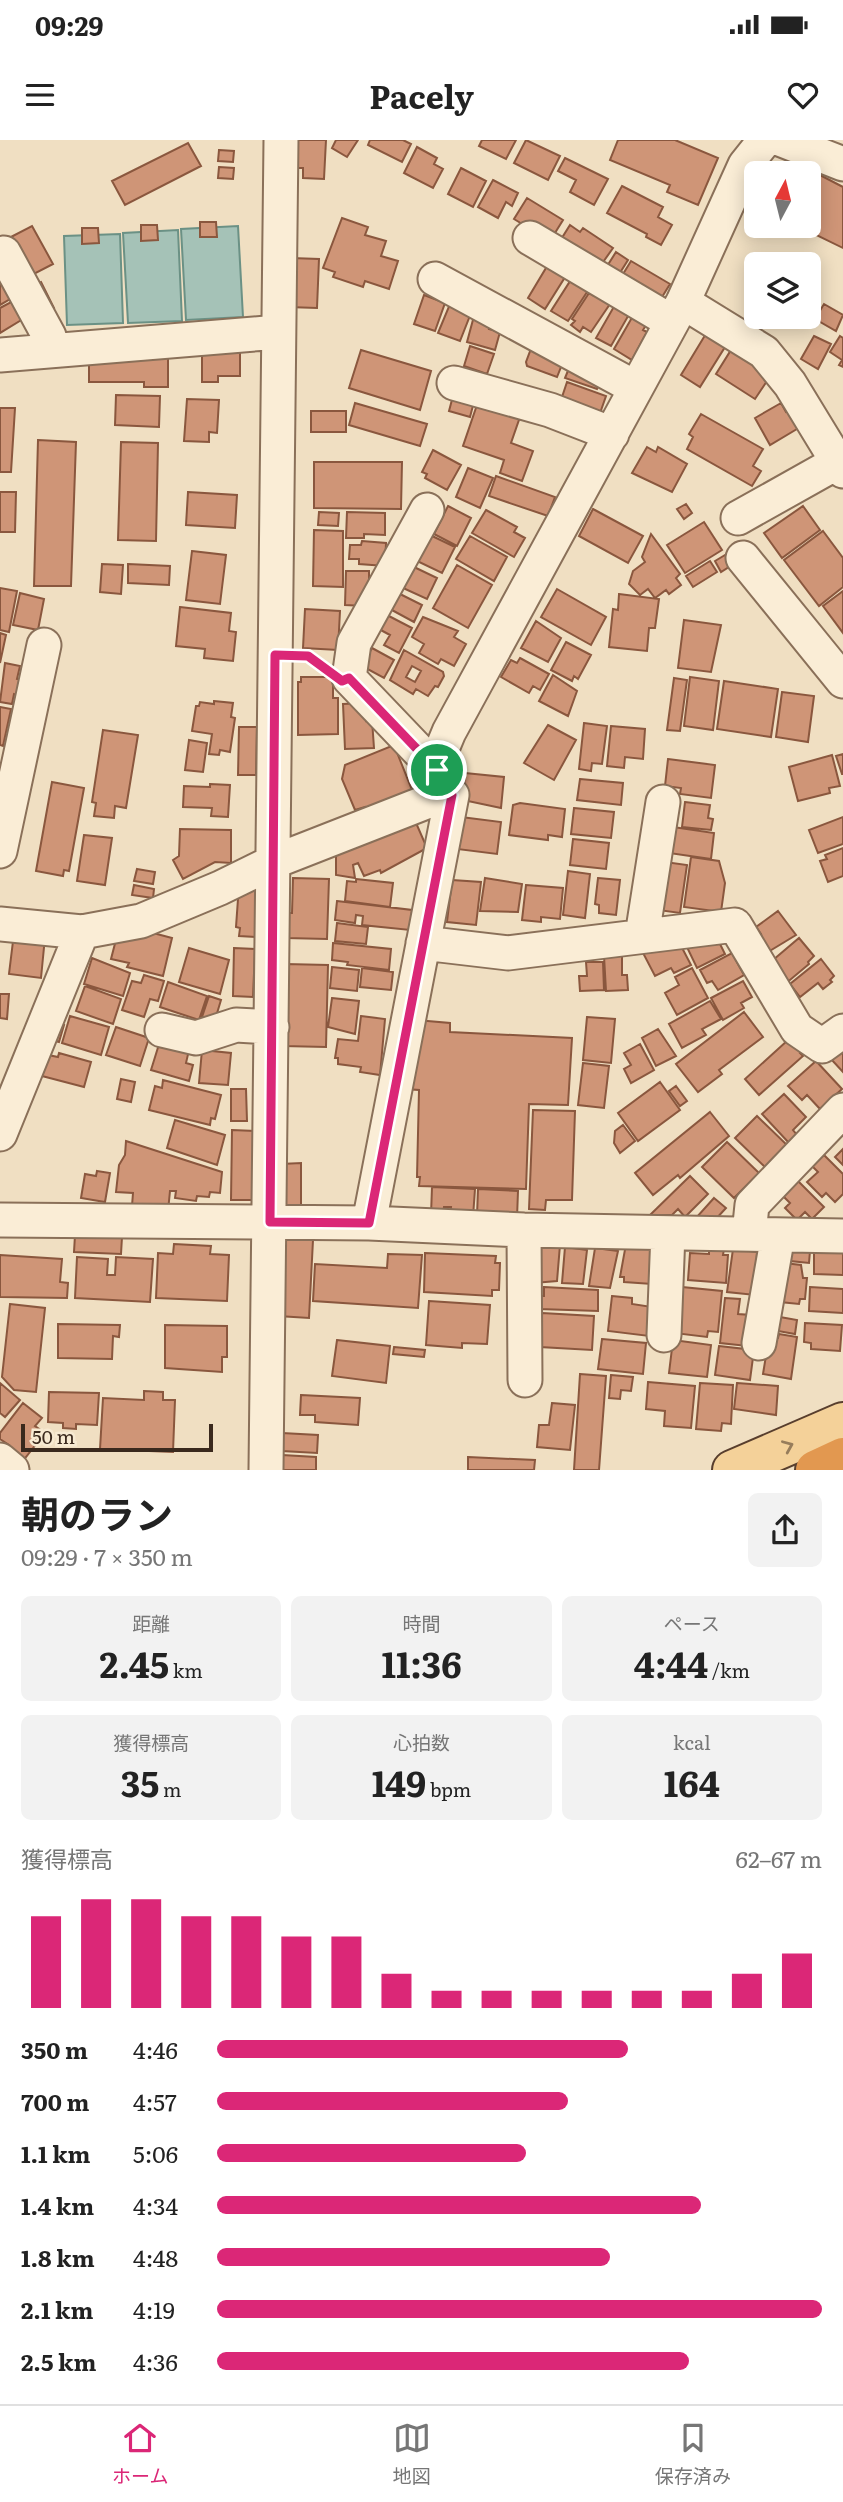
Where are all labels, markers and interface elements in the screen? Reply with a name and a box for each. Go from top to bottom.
text: 09:29 [35,5,103,44]
text: Pacely [369,71,474,119]
icon: menu [21,76,59,114]
icon: heart [784,76,822,114]
north arrow [744,161,821,238]
map controls [744,161,821,329]
button: layers [744,252,821,329]
pin [407,740,467,800]
icon: arrive [418,751,456,789]
scale bar [21,1420,214,1452]
text: 50 m [32,1422,75,1450]
one-way arrow [781,1440,793,1454]
text: 朝のラン [21,1484,173,1541]
button: share [748,1493,822,1567]
text: 09:29 · 7 × 350 m [21,1539,193,1573]
text: 距離 [132,1609,170,1637]
text: 時間 [402,1609,441,1637]
text: ペース [664,1609,720,1637]
text: 2.45 [100,1637,169,1689]
text: 11:36 [381,1637,462,1689]
text: 4:44 [634,1637,708,1689]
text: km [169,1656,203,1684]
text: /km [708,1656,750,1684]
text: 獲得標高 [113,1728,189,1756]
text: 心拍数 [393,1728,450,1756]
text: kcal [673,1728,711,1756]
text: 35 [121,1756,159,1808]
text: 149 [372,1756,426,1808]
text: 164 [664,1756,720,1808]
text: m [159,1775,181,1803]
text: bpm [426,1775,471,1803]
text: 獲得標高 [21,1841,113,1875]
text: 62–67 m [736,1841,822,1875]
text: 350 m [21,2032,88,2066]
text: 4:46 [133,2032,178,2066]
text: 700 m [21,2084,89,2118]
text: 4:57 [133,2084,177,2118]
text: 1.1 km [21,2136,91,2170]
text: 5:06 [133,2136,178,2170]
text: 1.4 km [21,2188,94,2222]
text: 4:34 [133,2188,178,2222]
text: 1.8 km [21,2240,95,2274]
text: 4:48 [133,2240,178,2274]
text: 2.1 km [21,2292,93,2326]
text: 4:19 [133,2292,175,2326]
text: 2.5 km [21,2344,96,2378]
text: 4:36 [133,2344,178,2378]
tab: ホーム [112,2419,169,2489]
tab: 地図 [393,2419,431,2489]
tab: 保存済み [655,2419,731,2489]

